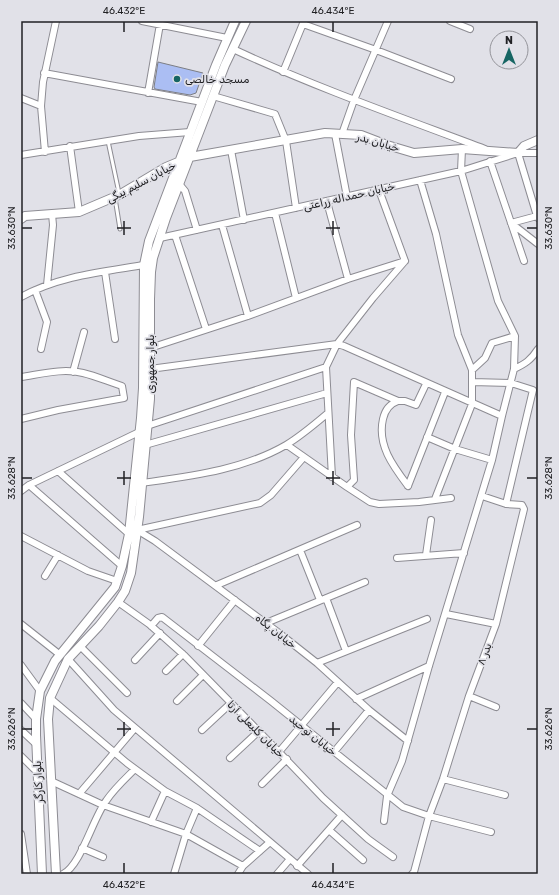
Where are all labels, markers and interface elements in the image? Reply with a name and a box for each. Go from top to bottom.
text: 46.432°E [103,5,145,17]
text: 46.434°E [312,5,354,17]
north arrow [489,30,529,70]
text: N [505,34,513,47]
place label: مسجد خالصی [185,73,249,86]
marker: مسجد خالصی [172,74,182,84]
street label: خیابان بدر [354,130,401,155]
street label: خیابان سلیم بیگی [104,159,179,207]
street label: خیابان حمداله زراعتی [302,180,397,213]
text: 33.630°N [6,206,18,250]
text: 33.630°N [543,206,555,250]
street label: بلوار جمهوری [144,335,158,393]
text: 33.628°N [6,456,18,500]
text: 33.628°N [543,456,555,500]
street label: خیابان پگاه [252,611,299,652]
street label: بدر ۸ [474,641,495,667]
street label: خیابان کلبعلی آرتا [224,698,287,761]
text: 33.626°N [6,707,18,751]
text: 33.626°N [543,707,555,751]
street label: خیابان توحید [286,712,339,759]
street label: بلوار کارگر [31,760,47,805]
text: 46.432°E [103,879,145,891]
text: 46.434°E [312,879,354,891]

